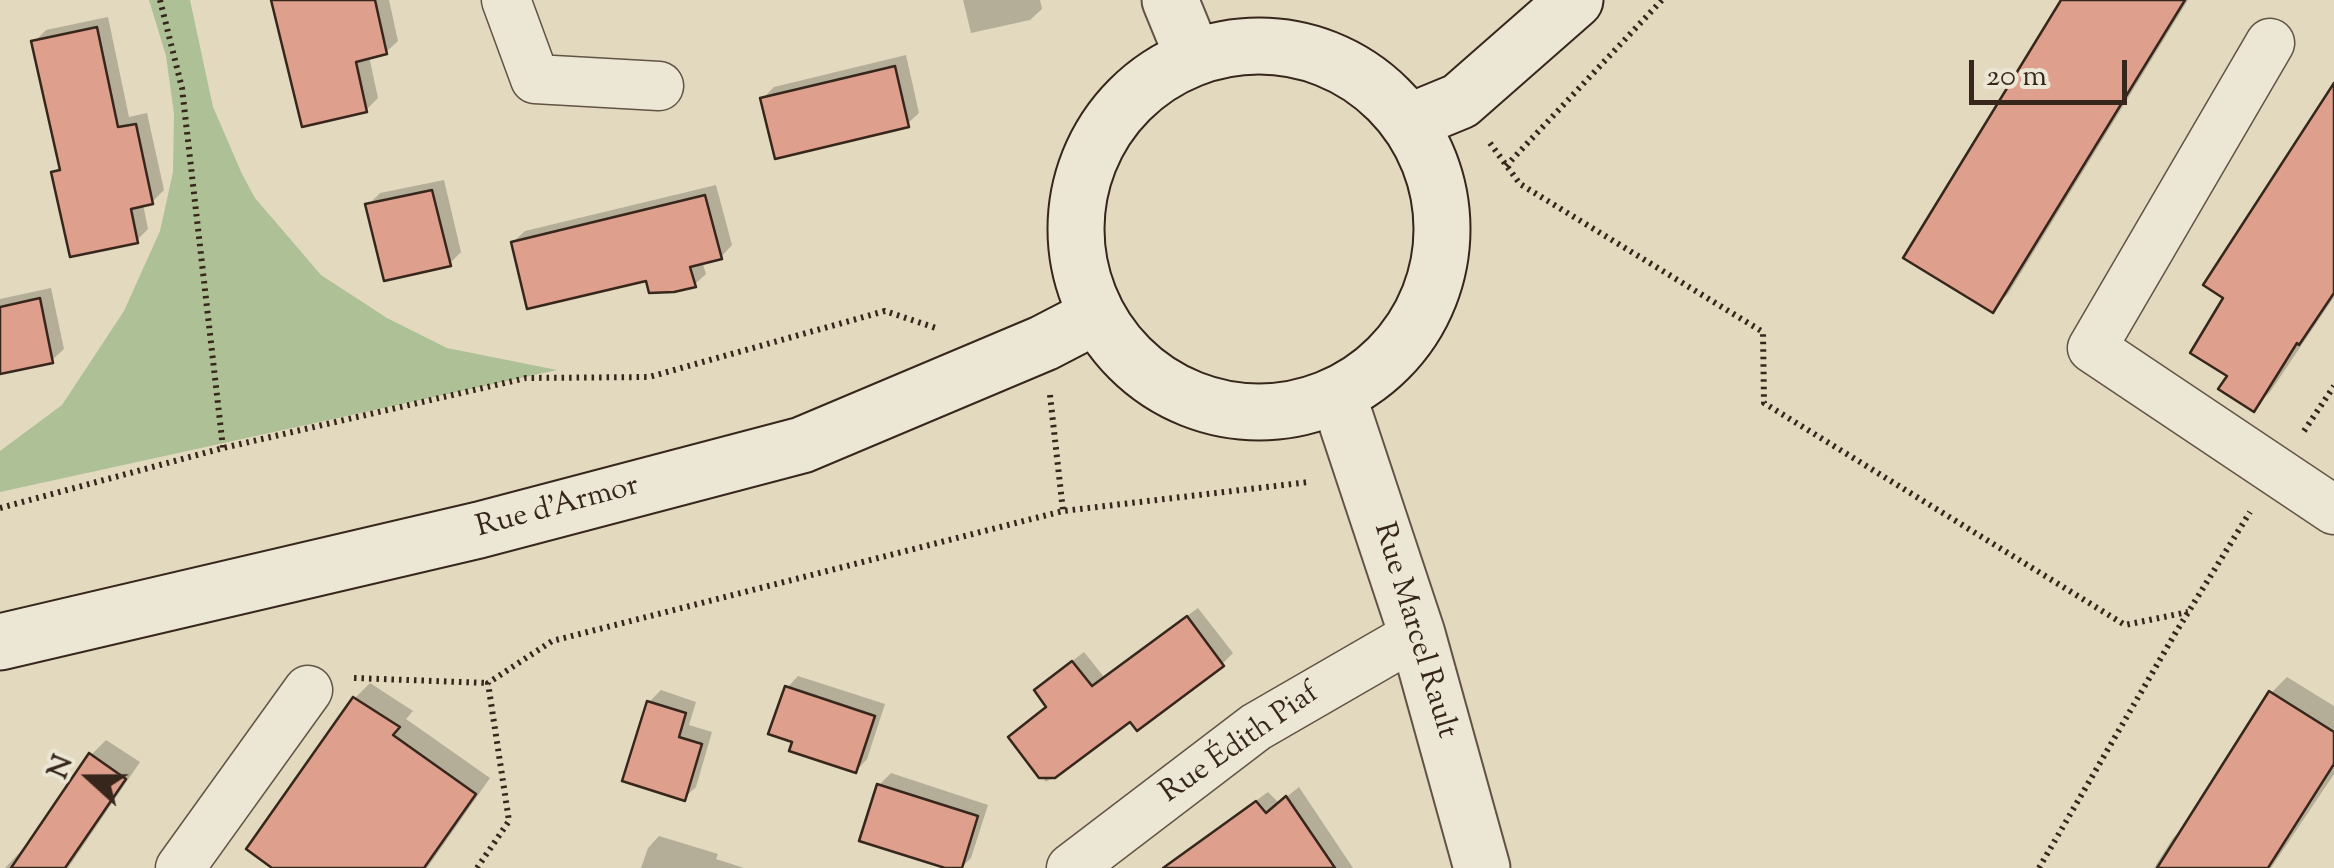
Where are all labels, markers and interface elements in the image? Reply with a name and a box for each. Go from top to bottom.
scale bar [1974,40,2132,102]
text: 20 m [1986,56,2047,99]
street label: Rue d'Armor [473,470,643,548]
street label: Rue Marcel Rault [1363,519,1463,743]
street label: Rue Édith Piaf [1155,677,1327,813]
north arrow [40,728,140,828]
text: N [39,750,85,785]

